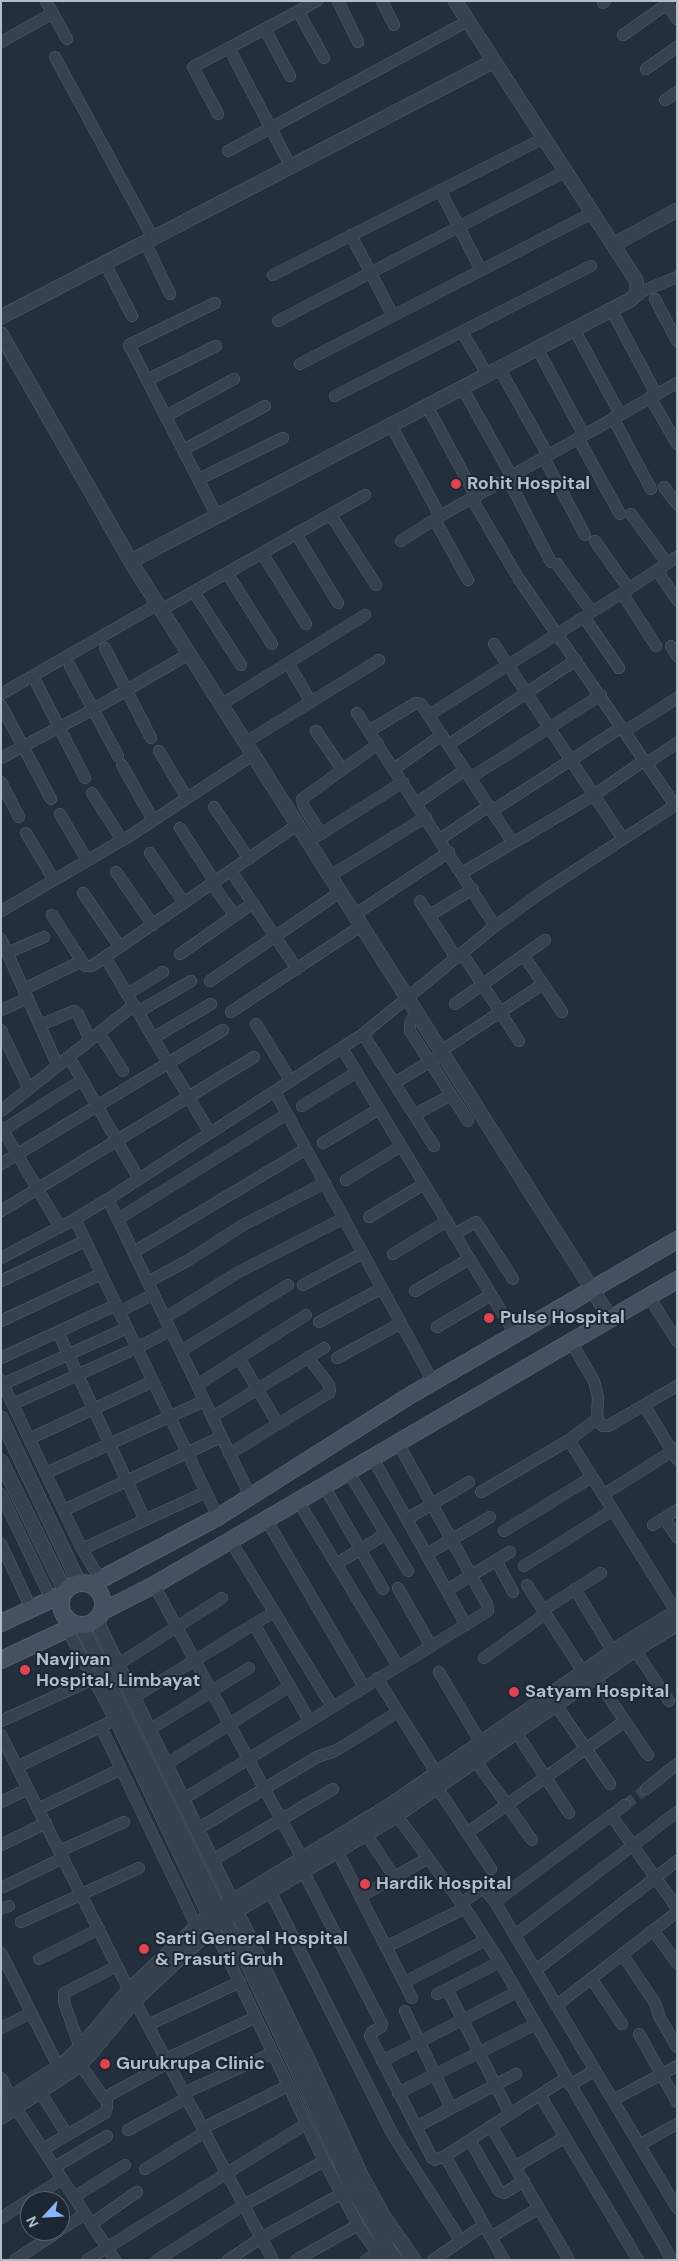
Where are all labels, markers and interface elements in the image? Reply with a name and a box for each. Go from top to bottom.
place label: Rohit Hospital [467,473,590,495]
marker: Rohit Hospital [449,477,463,491]
place label: Pulse Hospital [500,1307,625,1329]
marker: Pulse Hospital [482,1311,496,1325]
place label: Navjivan Hospital, Limbayat [36,1649,200,1692]
marker: Navjivan Hospital, Limbayat [18,1663,32,1677]
place label: Satyam Hospital [525,1681,669,1703]
marker: Satyam Hospital [507,1685,521,1699]
place label: Hardik Hospital [376,1873,511,1895]
marker: Hardik Hospital [358,1877,372,1891]
place label: Sarti General Hospital & Prasuti Gruh [155,1928,348,1970]
marker: Sarti General Hospital & Prasuti Gruh [137,1942,151,1956]
place label: Gurukrupa Clinic [116,2053,265,2075]
marker: Gurukrupa Clinic [98,2057,112,2071]
north arrow [20,2191,70,2241]
text: N [22,2213,43,2230]

